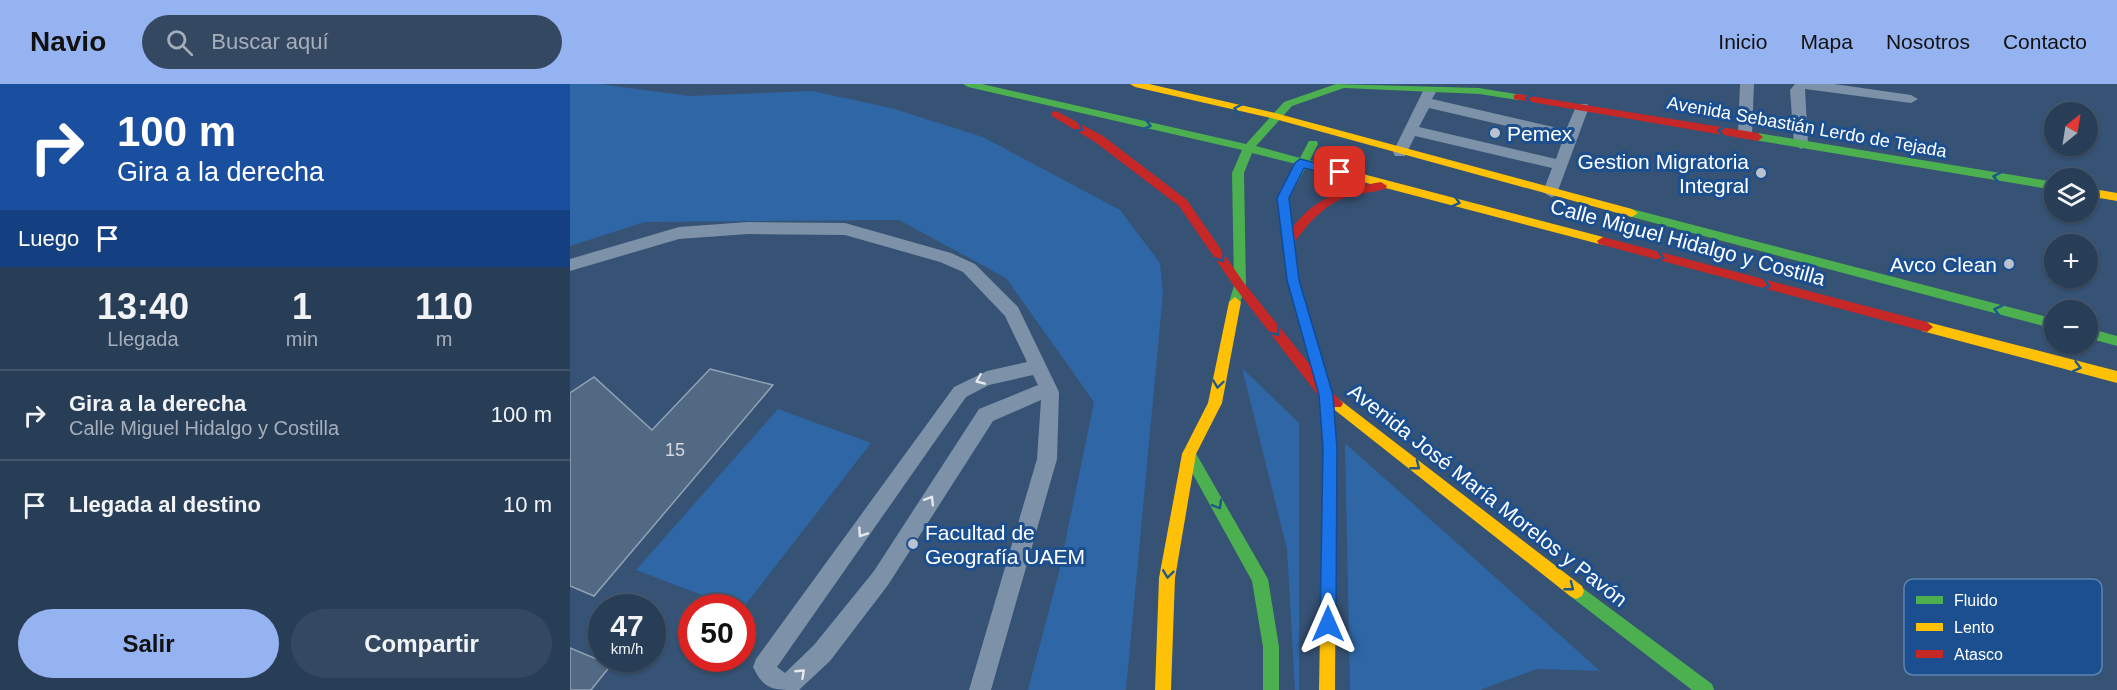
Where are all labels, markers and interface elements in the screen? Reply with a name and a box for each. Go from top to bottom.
search box [142,15,562,69]
text: Navio [30,26,106,57]
icon: search [163,26,196,59]
text: Buscar aquí [211,29,329,54]
text: Inicio [1718,30,1767,53]
text: Mapa [1800,30,1853,53]
text: Nosotros [1886,30,1970,53]
text: Contacto [2003,30,2087,53]
one-way arrow [1525,93,1534,105]
street label: Avenida Sebastián Lerdo de Tejada [1666,93,1949,162]
north arrow [2044,102,2098,156]
map controls [2044,102,2098,354]
one-way arrow [1233,103,1243,116]
icon: right [18,108,96,186]
text: 100 m [117,108,236,155]
one-way arrow [1142,118,1152,131]
one-way arrow [1073,120,1083,132]
place label: Pemex [1507,122,1573,145]
one-way arrow [1718,125,1727,137]
marker: Pemex [1488,126,1502,140]
pin [1314,146,1365,197]
place label: Gestion Migratoria Integral [1577,150,1749,197]
icon: arrive [1323,155,1356,188]
text: Gira a la derecha [117,157,324,187]
marker: Gestion Migratoria Integral [1754,166,1768,180]
button: layers [2044,168,2098,222]
one-way arrow [1993,171,2002,183]
street label: Calle Miguel Hidalgo y Costilla [1548,194,1828,290]
one-way arrow [1450,195,1461,207]
icon: arrive [91,222,124,255]
text: Luego [18,226,79,251]
button: + [2044,234,2098,288]
one-way arrow [1654,249,1664,262]
one-way arrow [1214,251,1225,262]
place label: Avco Clean [1890,253,1997,276]
marker: Avco Clean [2002,257,2016,271]
one-way arrow [1761,278,1771,290]
text: 13:40 [97,286,189,327]
text: 1 [292,286,312,327]
text: 110 [415,286,473,327]
button: − [2044,300,2098,354]
one-way arrow [1994,304,2004,317]
one-way arrow [1268,326,1279,337]
text: Llegada [107,328,179,350]
text: min [286,328,318,350]
text: m [436,328,452,350]
one-way arrow [2072,359,2082,372]
one-way arrow [975,373,986,385]
one-way arrow [1212,379,1224,389]
street label: Avenida José María Morelos y Pavón [1344,379,1632,611]
text: Gira a la derecha [69,391,246,416]
icon: right [18,399,51,432]
text: 100 m [491,402,552,427]
text: Calle Miguel Hidalgo y Costilla [69,417,339,439]
house number: 15 [665,440,685,460]
one-way arrow [1410,458,1421,469]
icon: arrive [18,489,51,522]
text: Llegada al destino [69,492,261,517]
text: 10 m [503,492,552,517]
one-way arrow [922,496,934,506]
one-way arrow [1211,499,1222,509]
place label: Facultad de Geografía UAEM [925,521,1085,568]
one-way arrow [858,526,869,537]
marker: Facultad de Geografía UAEM [906,537,920,551]
one-way arrow [1162,569,1175,579]
one-way arrow [1563,579,1574,590]
legend [1904,579,2102,675]
position arrow [1296,592,1360,656]
text: Fluido [1954,592,1998,609]
speed limit sign: 50 [678,594,756,672]
button: Salir [18,609,279,678]
button: Compartir [291,609,552,678]
text: 47 [610,609,644,642]
text: Lento [1954,619,1994,636]
text: km/h [611,640,643,657]
text: Atasco [1954,646,2003,663]
one-way arrow [795,669,805,680]

